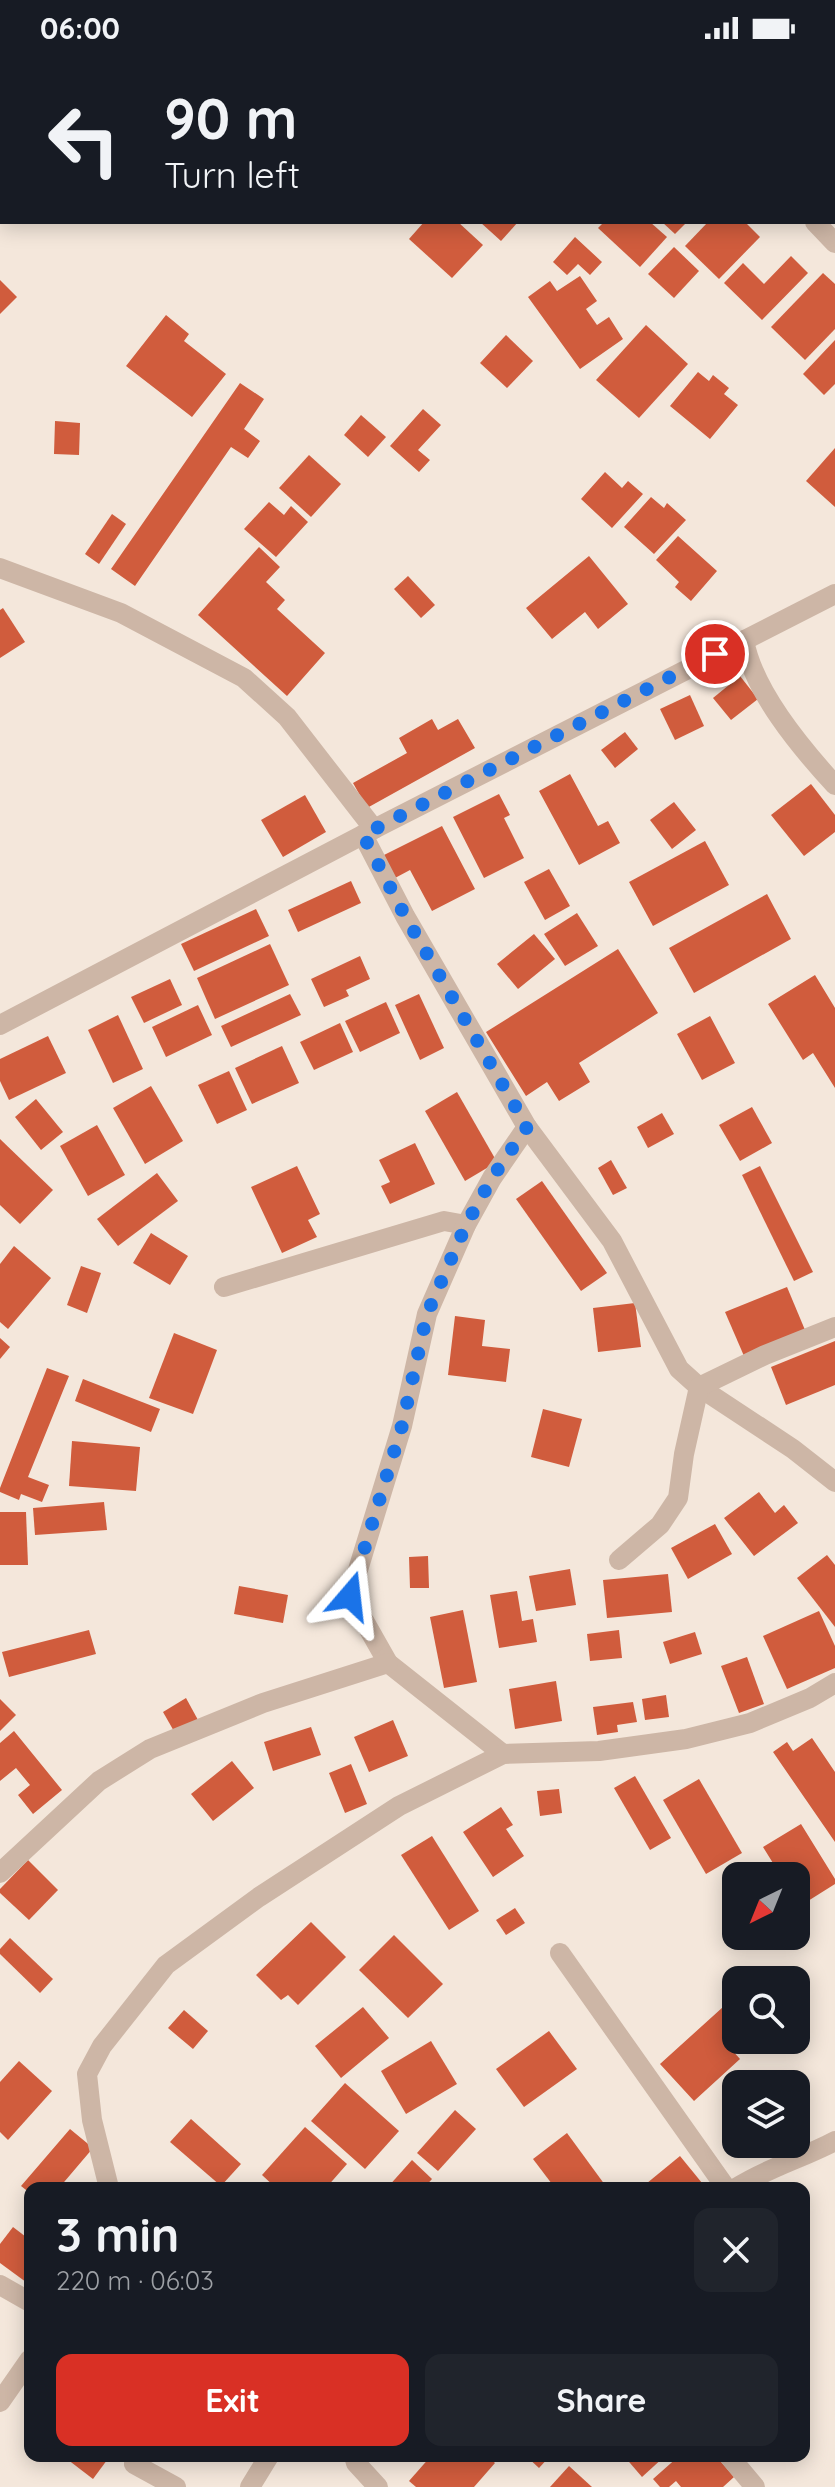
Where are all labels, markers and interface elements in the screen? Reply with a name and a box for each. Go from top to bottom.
text: 06:00 [40,9,120,47]
text: 90 m [164,83,298,153]
icon: left [32,88,136,192]
text: Turn left [164,152,300,197]
pin [681,620,749,688]
icon: arrive [693,632,737,676]
position arrow [308,1554,392,1638]
north arrow [722,1862,810,1950]
map controls [722,1862,810,2158]
button: search [722,1966,810,2054]
button: layers [722,2070,810,2158]
text: 3 min [56,2204,179,2264]
button: close [694,2208,778,2292]
text: 220 m · 06:03 [56,2264,214,2297]
button: Exit [56,2354,409,2446]
button: Share [425,2354,778,2446]

